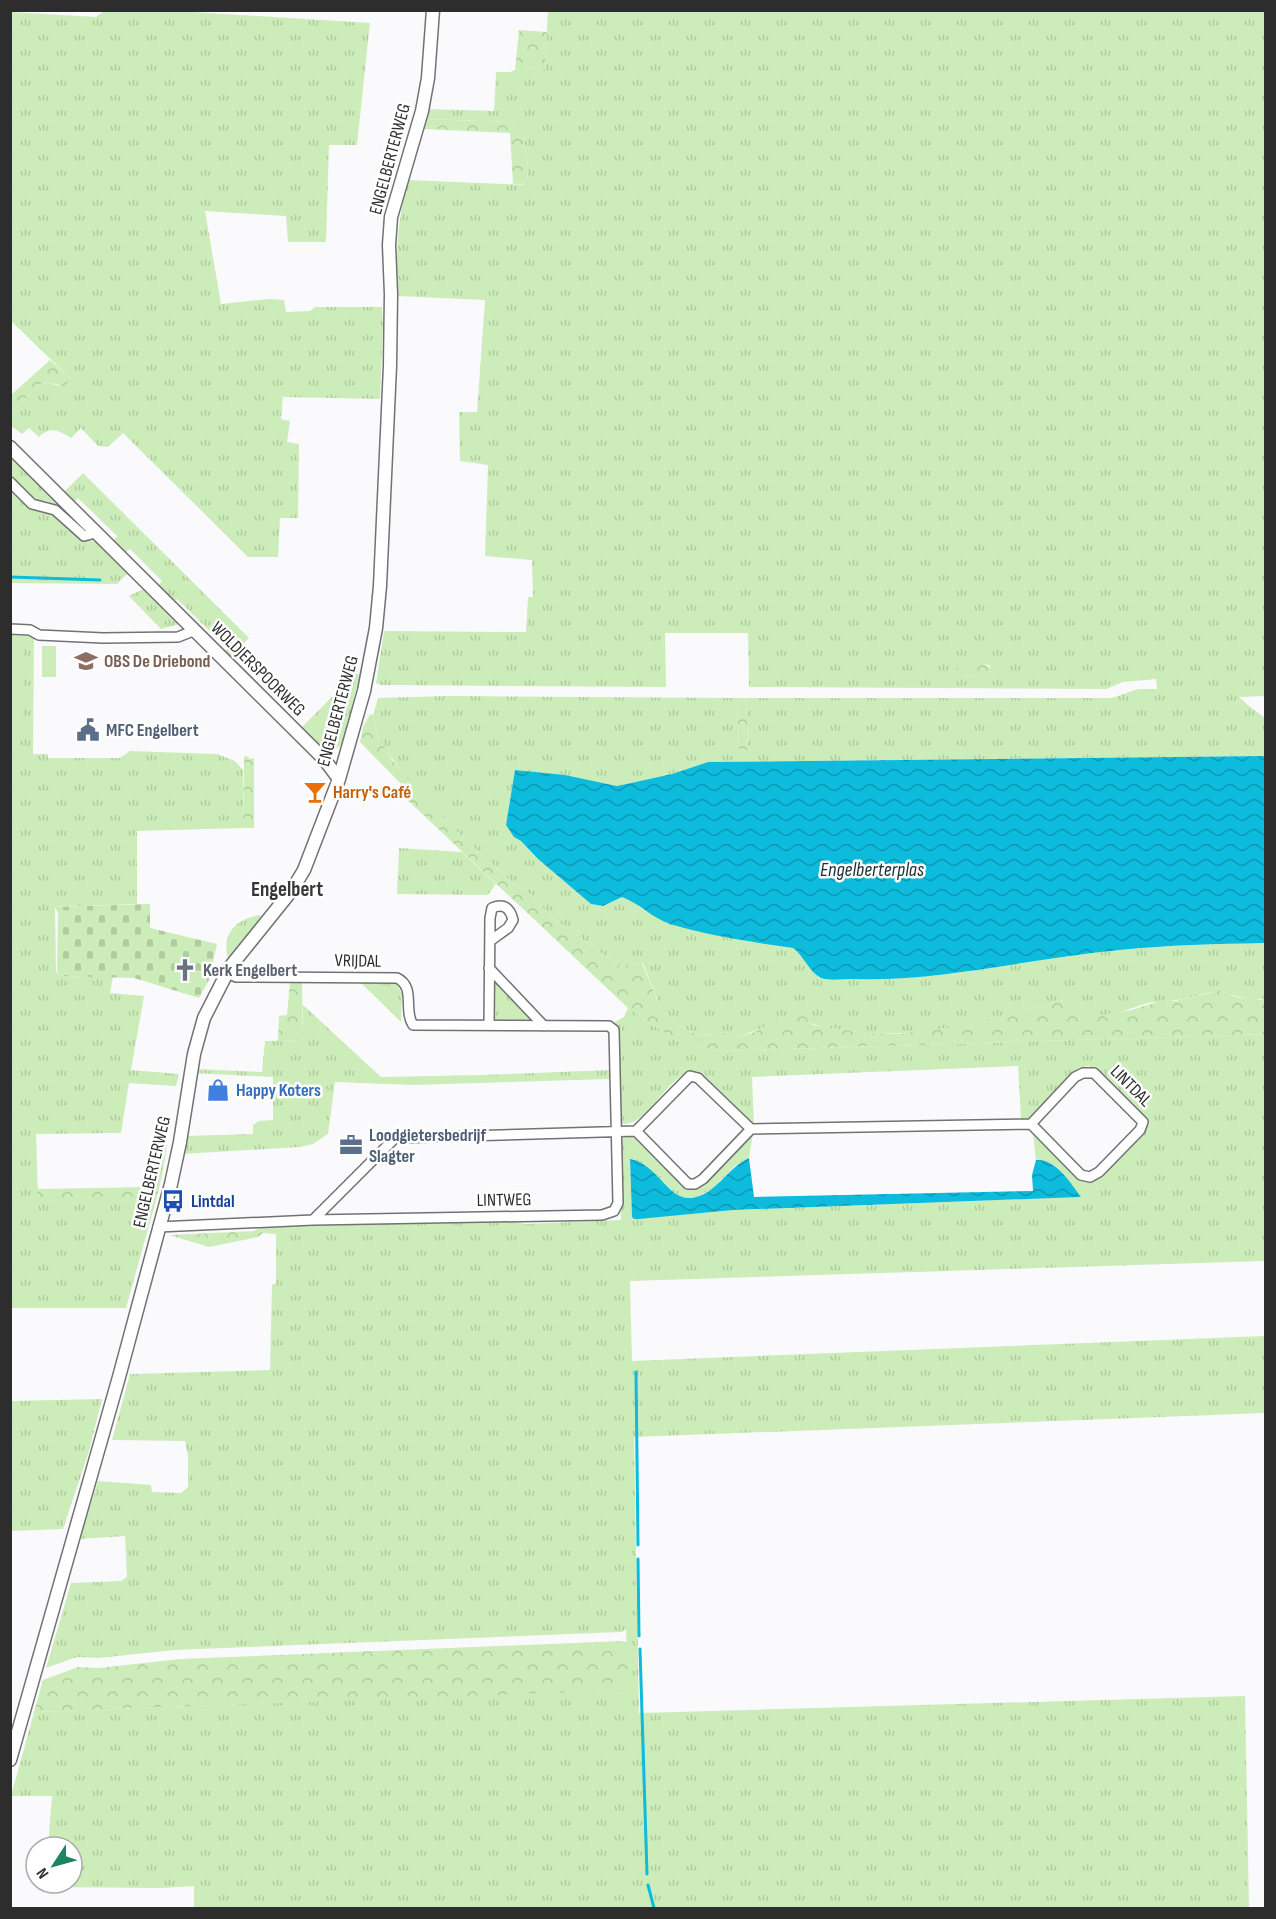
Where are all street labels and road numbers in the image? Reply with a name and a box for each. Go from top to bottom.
street label: ENGELBERTERWEG [365,101,415,217]
street label: WOLDJERSPOORWEG [207,618,309,720]
street label: ENGELBERTERWEG [313,653,363,769]
street label: VRIJDAL [334,950,382,972]
street label: LINTDAL [1106,1061,1156,1111]
street label: ENGELBERTERWEG [129,1114,175,1230]
street label: LINTWEG [476,1189,532,1211]

